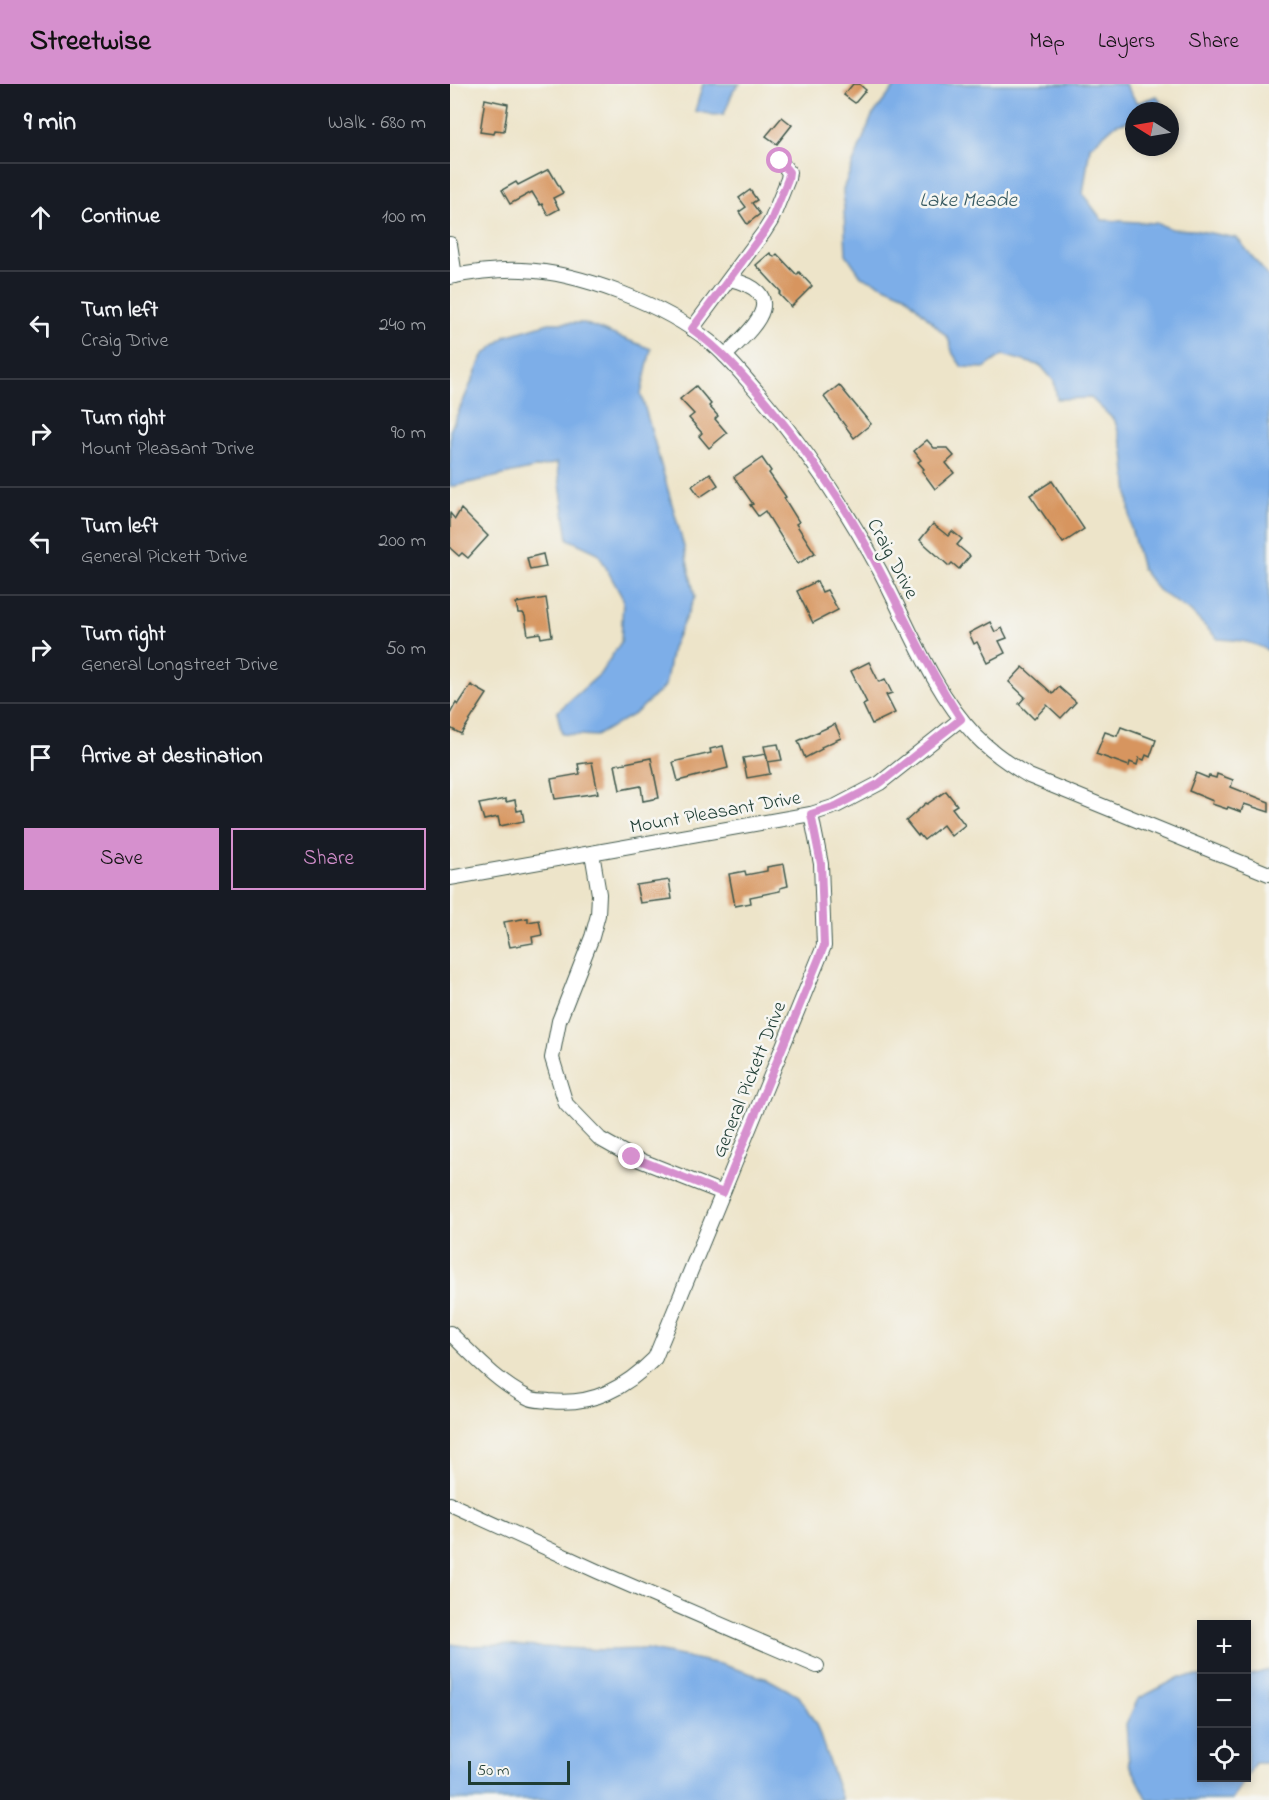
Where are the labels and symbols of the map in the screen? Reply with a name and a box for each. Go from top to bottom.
north arrow [1125,102,1179,156]
route start [766,147,792,173]
water label: Lake Meade [919,186,1018,216]
street label: Craig Drive [858,514,925,605]
street label: Mount Pleasant Drive [628,784,803,843]
street label: General Pickett Drive [706,997,795,1163]
route end [618,1143,644,1169]
scale bar [468,1758,570,1786]

